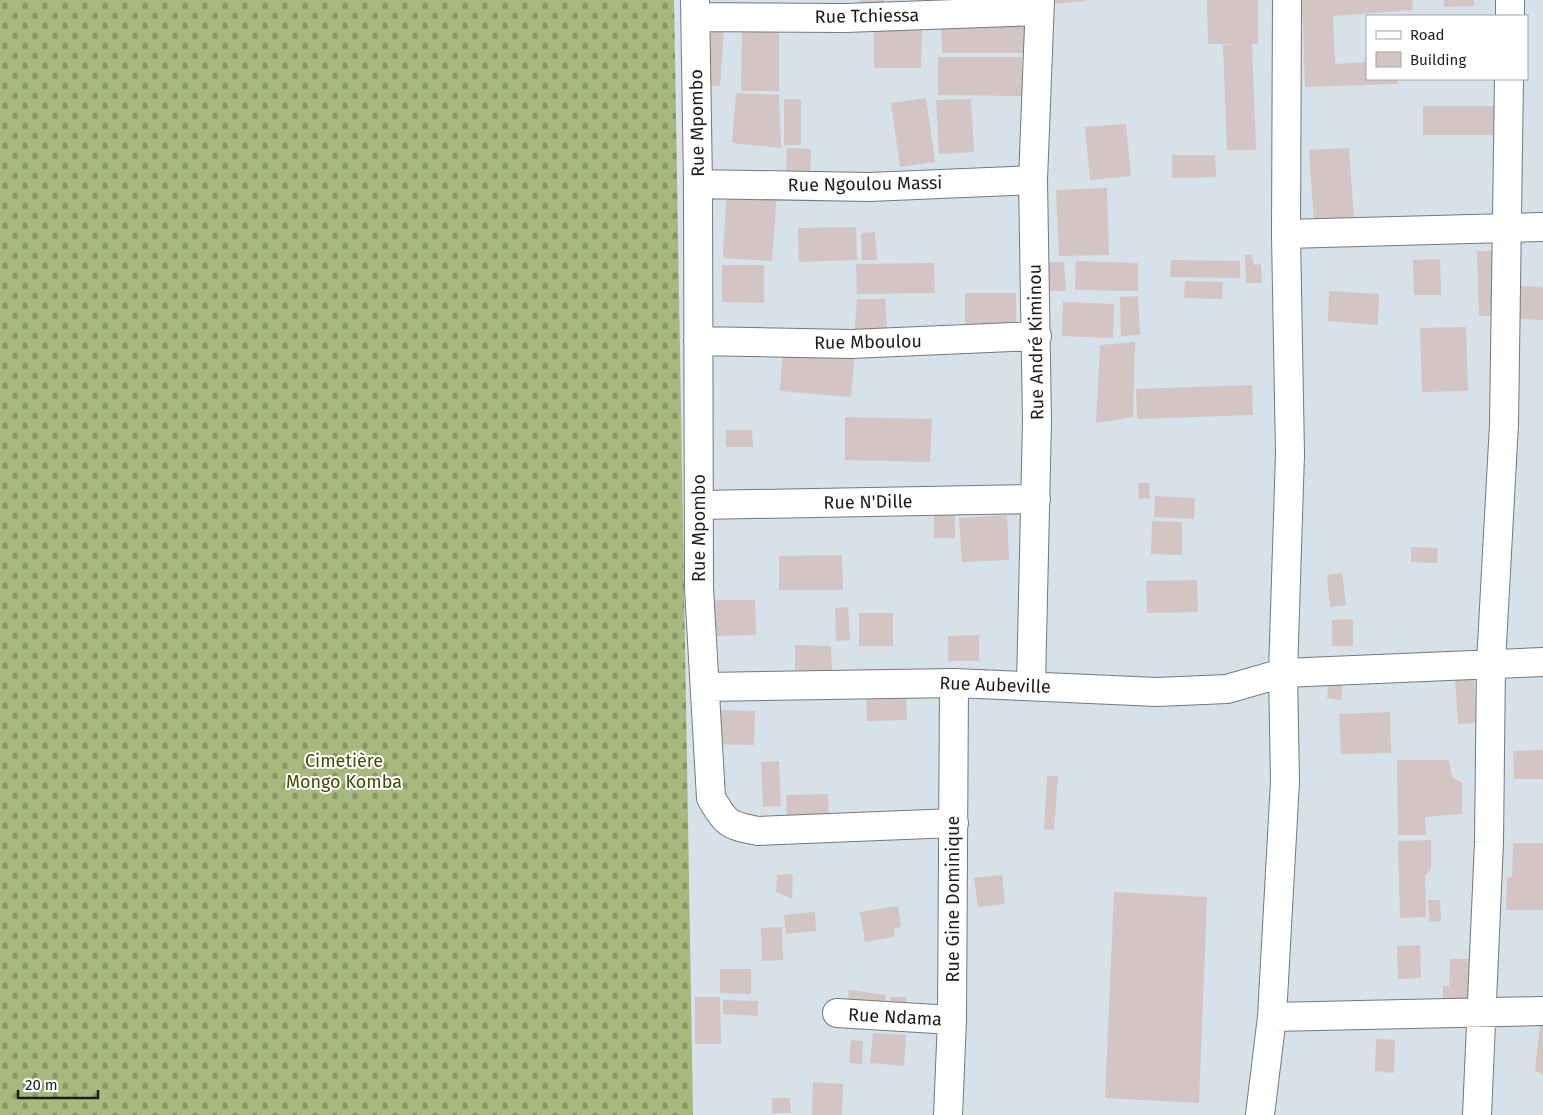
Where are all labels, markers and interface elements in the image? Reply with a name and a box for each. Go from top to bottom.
street label: Rue Tchiessa [815,4,919,28]
legend [1366,15,1528,80]
text: Road [1410,26,1445,44]
text: Building [1410,51,1466,69]
street label: Rue Mpombo [685,69,709,177]
street label: Rue Ngoulou Massi [788,172,942,196]
street label: Rue André Kiminou [1024,264,1048,420]
street label: Rue Mboulou [814,330,922,354]
street label: Rue Mpombo [688,474,710,582]
street label: Rue N'Dille [823,490,913,514]
street label: Rue Aubeville [939,672,1051,698]
park label: Cimetière Mongo Komba [286,750,402,793]
street label: Rue Gine Dominique [942,816,964,982]
street label: Rue Ndama [847,1004,943,1030]
scale bar [18,1068,98,1100]
text: 20 m [25,1076,58,1094]

